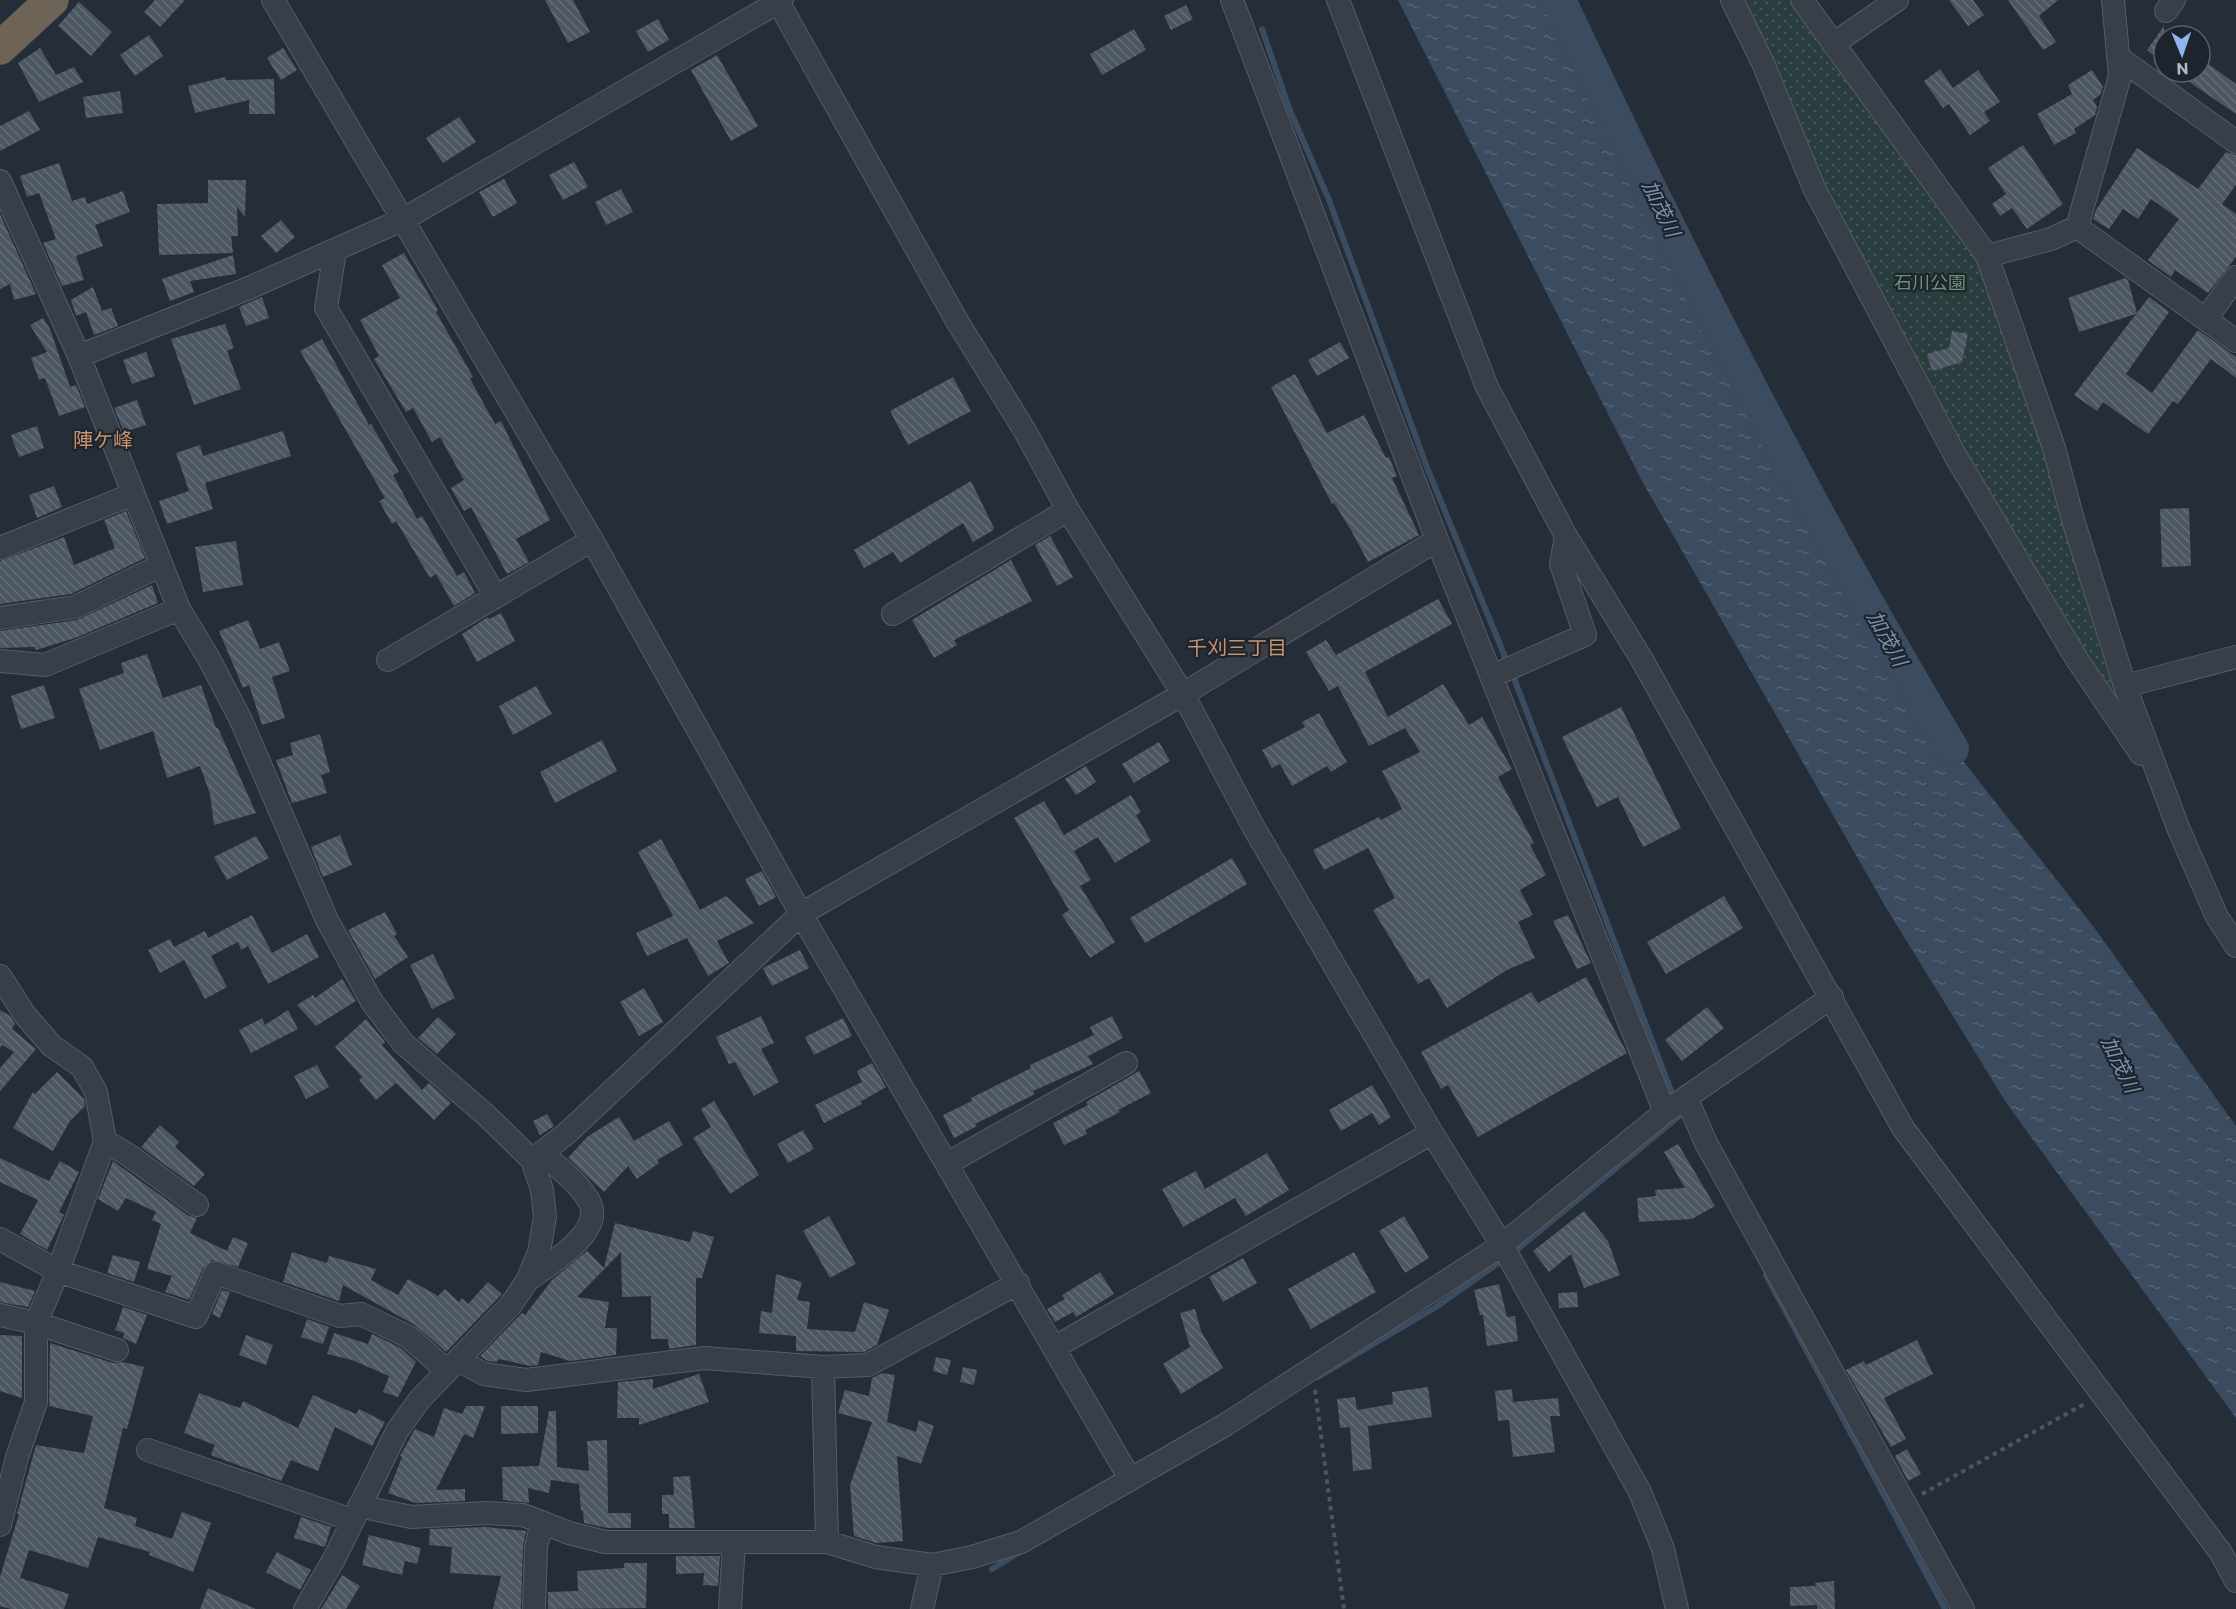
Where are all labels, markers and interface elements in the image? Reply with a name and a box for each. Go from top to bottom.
north arrow [2152,24,2212,84]
text: N [2176,60,2189,79]
water label: 加茂川 [1638,176,1687,242]
park label: 石川公園 [1894,271,1966,293]
district label: 陣ケ峰 [73,427,133,451]
water label: 加茂川 [1863,606,1914,672]
district label: 千刈三丁目 [1187,635,1287,659]
water label: 加茂川 [2097,1032,2146,1098]

